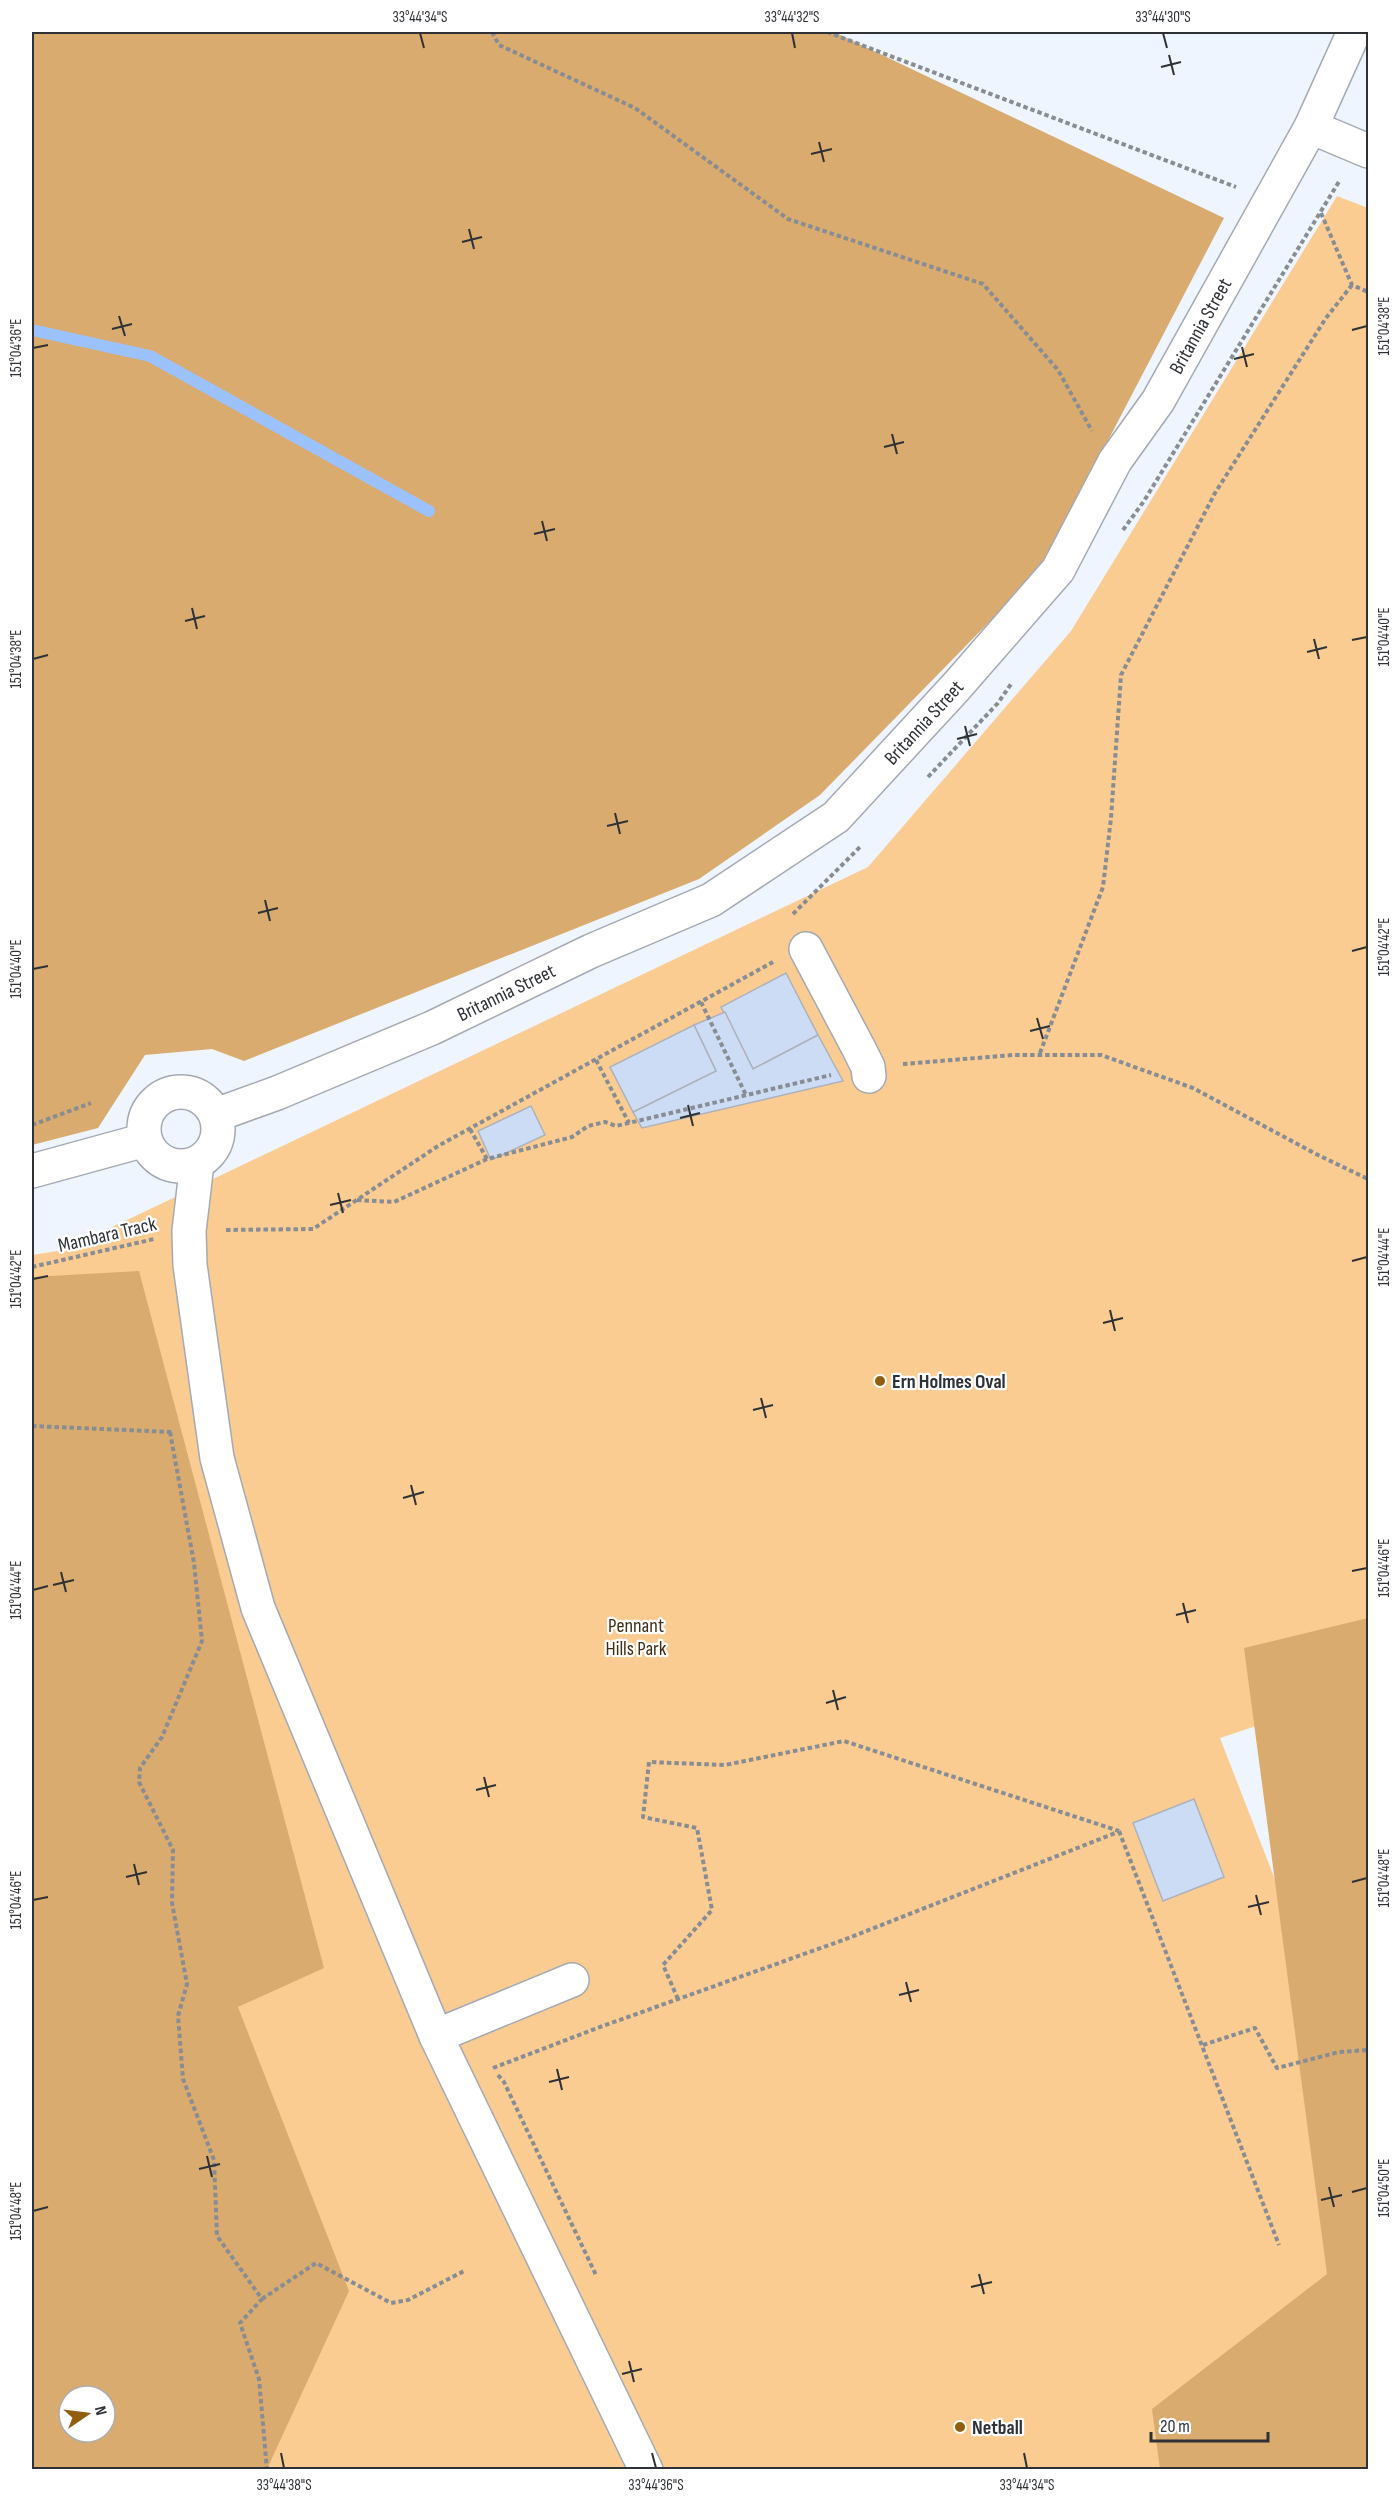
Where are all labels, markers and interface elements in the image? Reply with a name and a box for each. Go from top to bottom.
text: 33°44'34"S [392,8,448,27]
text: 33°44'32"S [765,8,819,27]
text: 33°44'30"S [1135,8,1191,27]
street label: Britannia Street [1164,274,1237,379]
text: 151°04'38"E [1375,297,1394,355]
text: 151°04'36"E [7,318,26,378]
text: 151°04'40"E [1375,607,1394,667]
text: 151°04'38"E [7,630,26,688]
street label: Britannia Street [879,676,969,770]
text: 151°04'42"E [1375,918,1394,976]
text: 151°04'40"E [7,939,26,999]
street label: Britannia Street [453,959,559,1027]
street label: Mambara Track [56,1212,159,1258]
text: 151°04'44"E [1375,1228,1394,1286]
text: 151°04'42"E [7,1250,26,1308]
place label: Ern Holmes Oval [892,1370,1006,1394]
marker: Ern Holmes Oval [873,1374,887,1388]
text: 151°04'46"E [1375,1538,1394,1598]
text: 151°04'44"E [7,1561,26,1619]
park label: Pennant Hills Park [606,1614,667,1661]
text: 151°04'48"E [1375,1849,1394,1907]
text: 151°04'46"E [7,1870,26,1930]
text: 151°04'50"E [1375,2159,1394,2217]
text: 151°04'48"E [7,2182,26,2240]
north arrow [57,2384,117,2444]
text: N [90,2404,110,2417]
scale bar [1151,2405,1268,2443]
place label: Netball [972,2416,1023,2440]
text: 20 m [1160,2416,1190,2437]
marker: Netball [953,2420,967,2434]
text: 33°44'38"S [256,2476,312,2495]
text: 33°44'36"S [628,2476,684,2495]
text: 33°44'34"S [999,2476,1055,2495]

